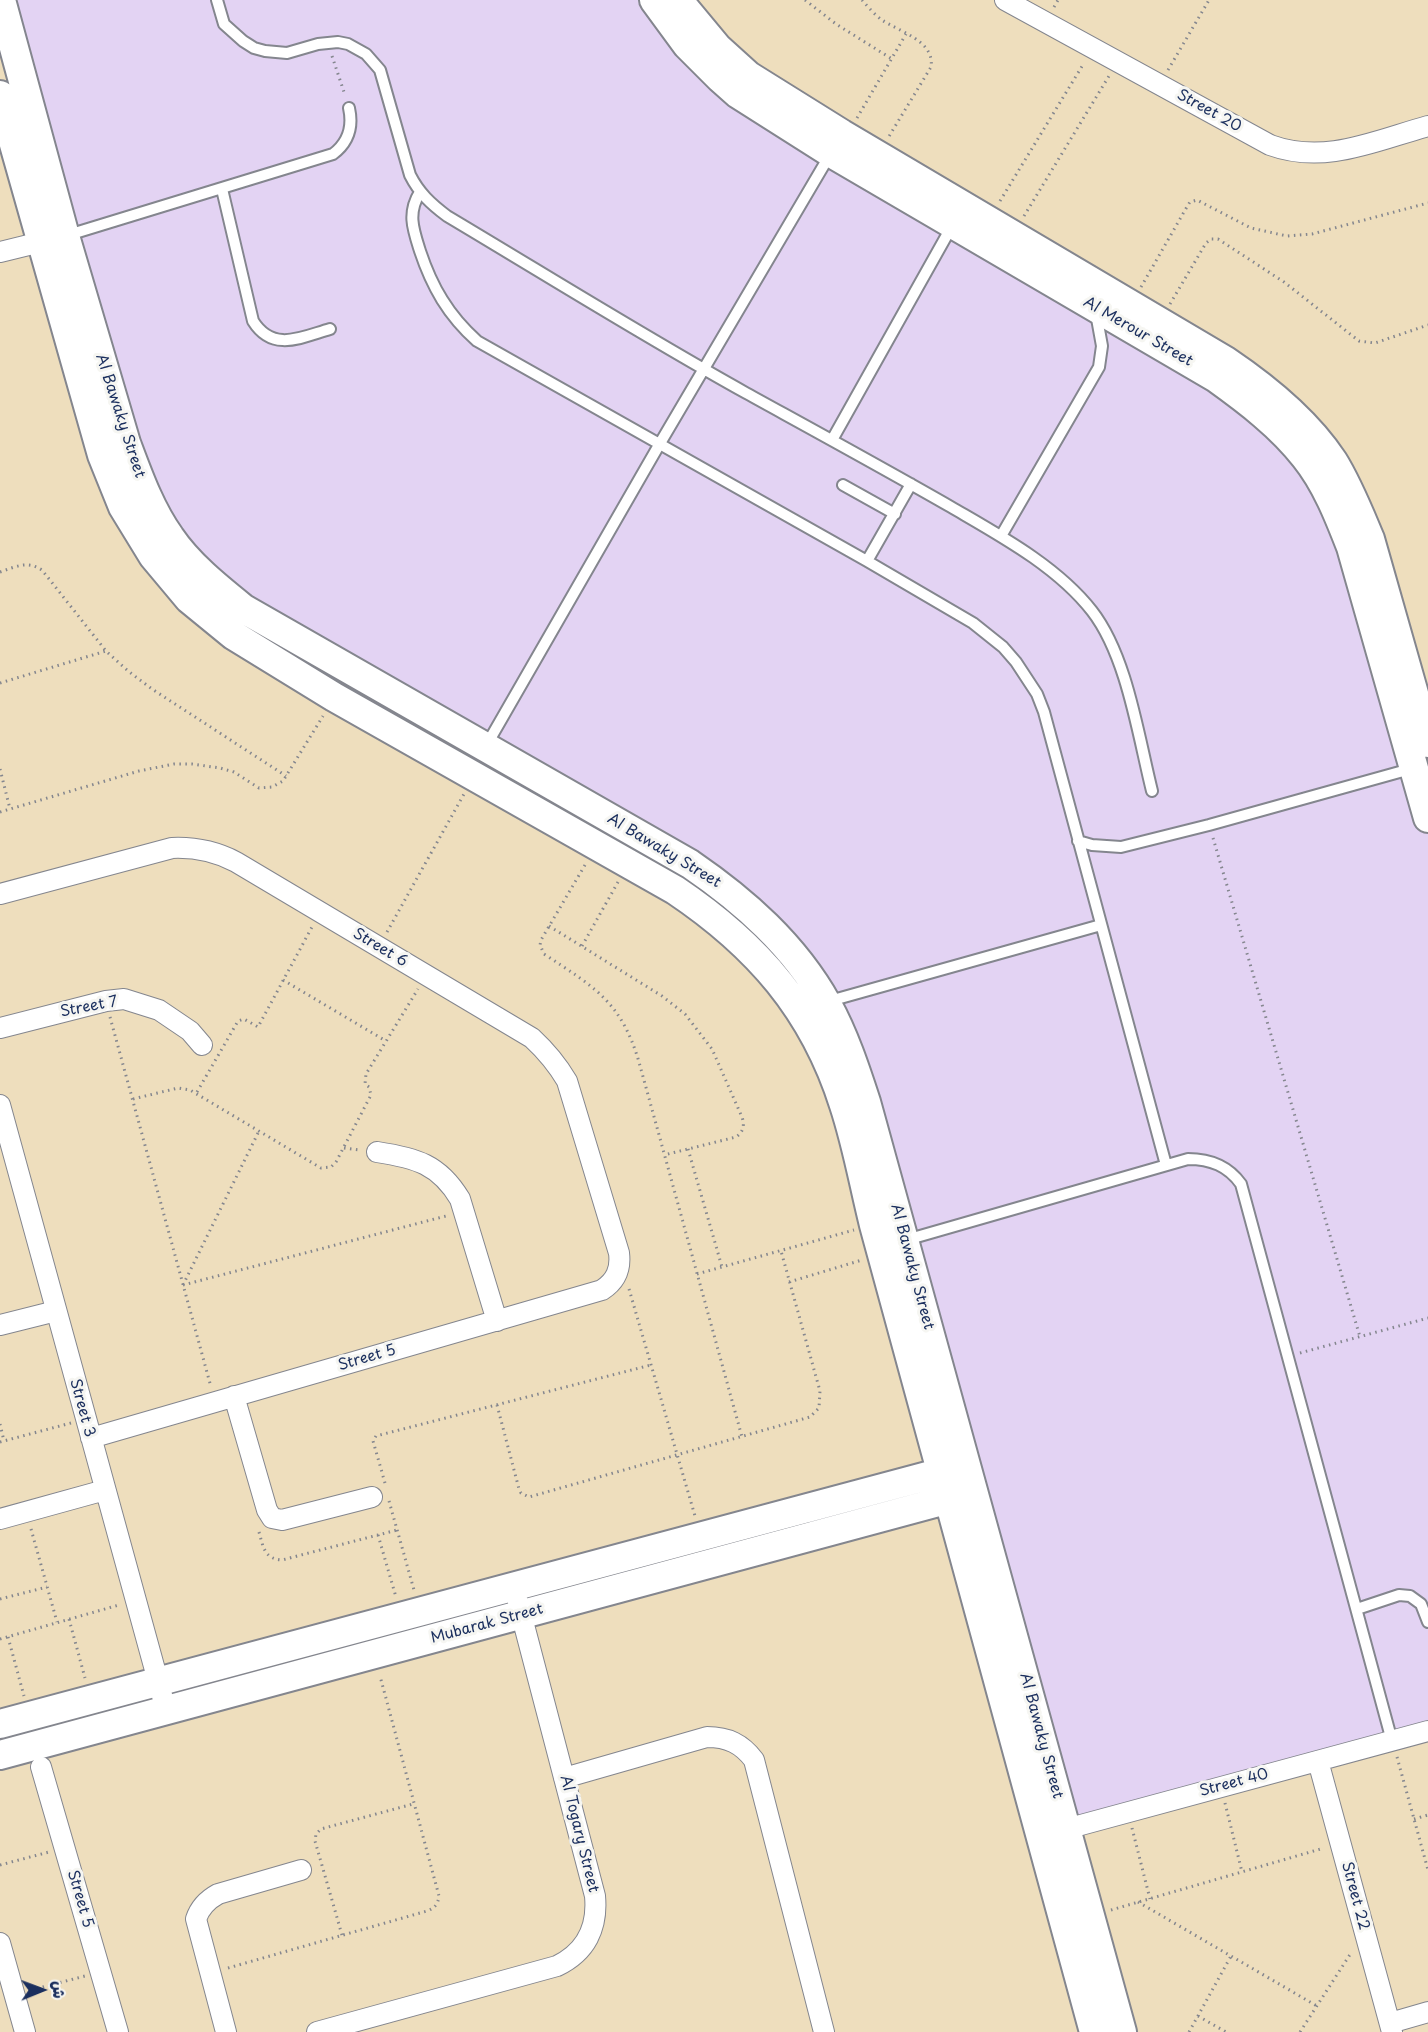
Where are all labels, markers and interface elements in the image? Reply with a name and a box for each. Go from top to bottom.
street label: Street 20 [1174,86,1244,136]
street label: Al Merour Street [1080,293,1196,371]
street label: Al Bawaky Street [91,352,149,480]
street label: Al Bawaky Street [604,810,724,892]
street label: Street 6 [350,925,410,971]
street label: Street 7 [59,993,119,1021]
street label: Al Bawaky Street [887,1202,937,1332]
street label: Street 5 [336,1341,398,1375]
street label: Street 3 [66,1377,98,1439]
street label: Mubarak Street [429,1600,545,1648]
street label: Al Bawaky Street [1016,1671,1066,1801]
street label: Street 40 [1198,1765,1270,1801]
street label: Al Togary Street [556,1774,602,1894]
street label: Street 22 [1337,1860,1373,1932]
street label: Street 5 [63,1868,97,1930]
north arrow [12,1960,72,2020]
text: ش [48,1981,72,1999]

